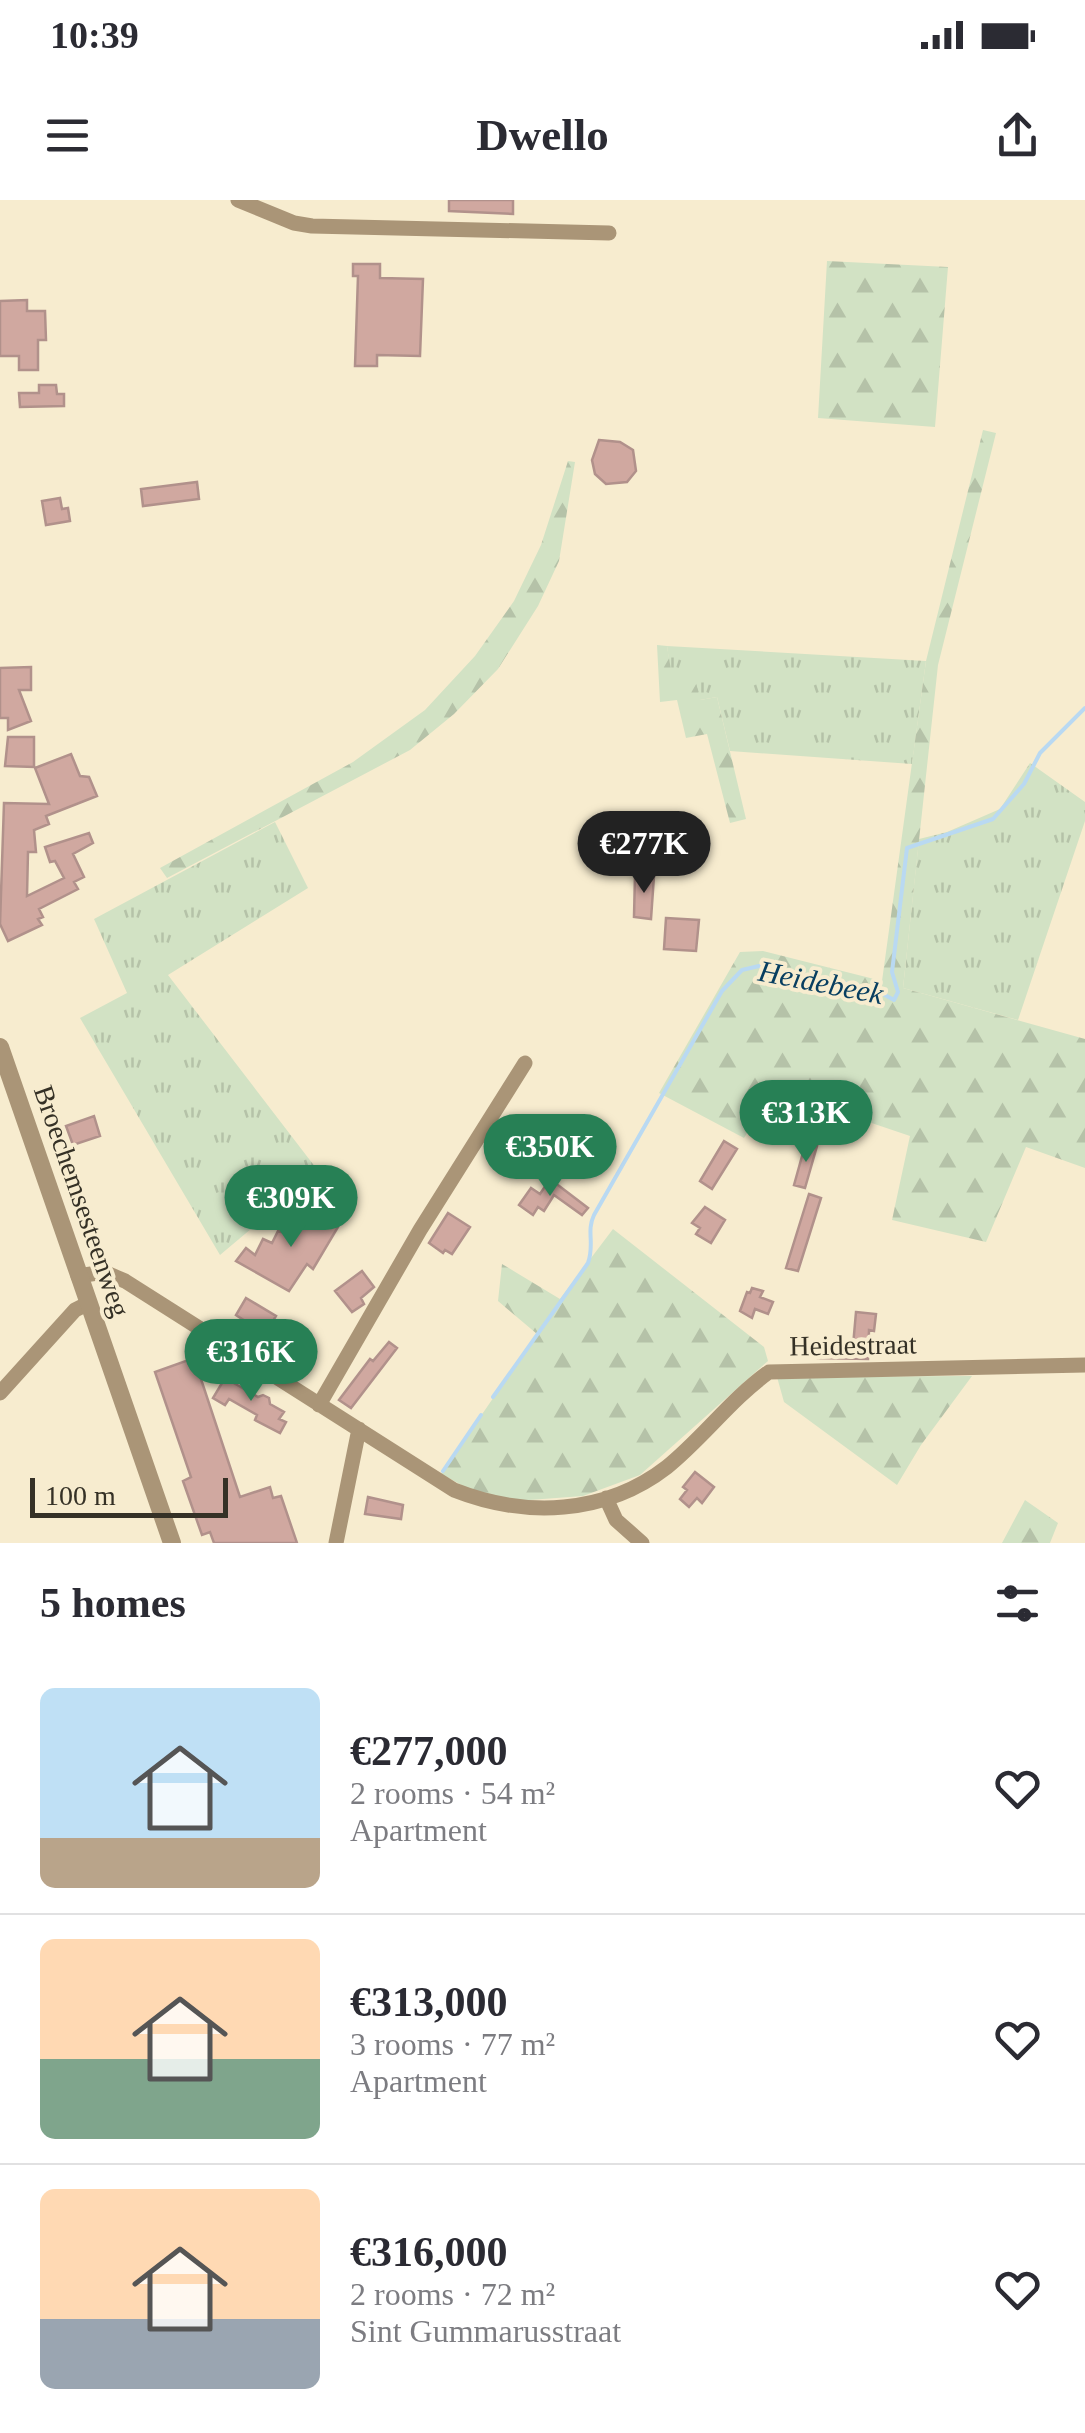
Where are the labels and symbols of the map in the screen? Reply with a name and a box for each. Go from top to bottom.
pin: €277K [574,811,714,896]
water label: Heidebeek [755,954,887,1010]
pin: €313K [736,1080,876,1165]
street label: Broechemsesteenweg [28,1081,136,1321]
pin: €350K [480,1114,620,1199]
pin: €309K [221,1165,361,1250]
pin: €316K [181,1319,321,1404]
street label: Heidestraat [789,1328,917,1362]
scale bar [30,1473,228,1518]

